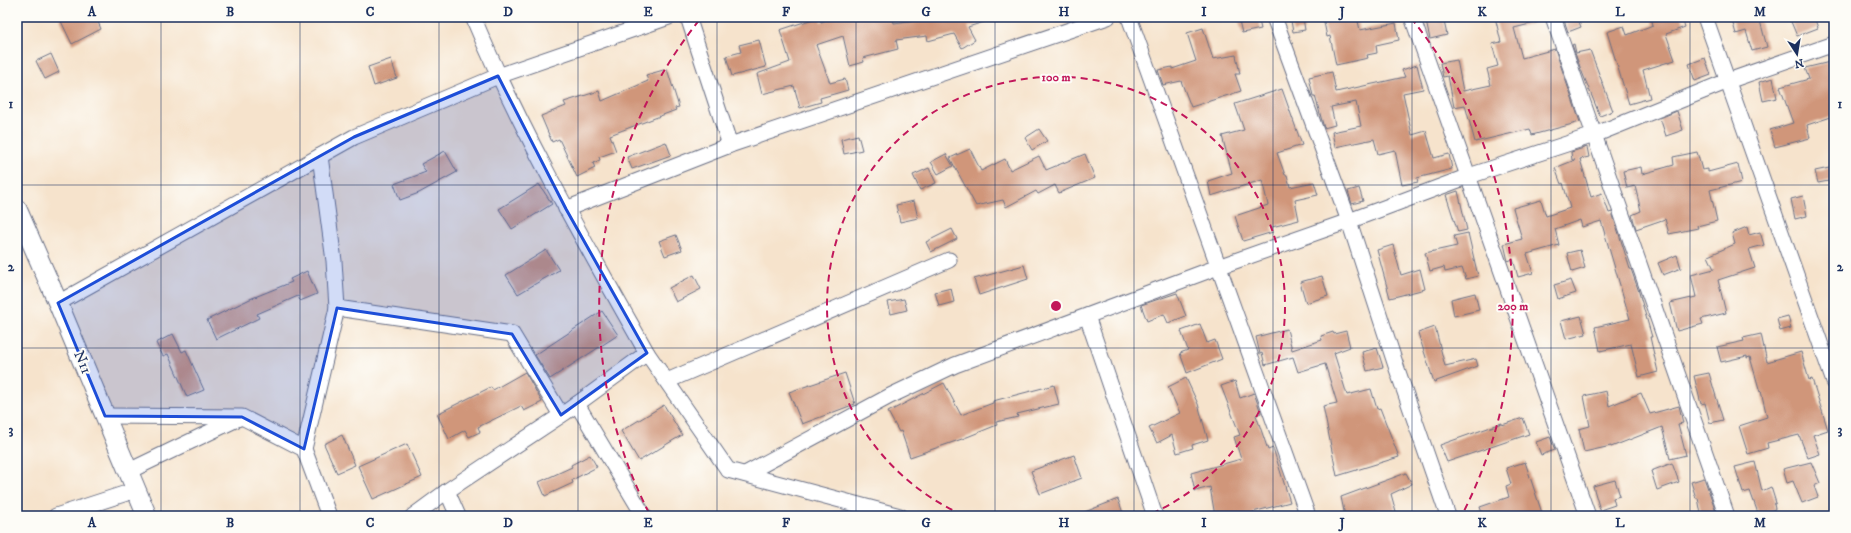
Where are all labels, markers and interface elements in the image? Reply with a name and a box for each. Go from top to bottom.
text: A [87,4,97,20]
text: B [226,4,234,20]
text: C [366,4,375,20]
text: D [503,4,513,20]
text: E [643,4,653,20]
text: F [782,4,791,20]
text: G [921,4,931,20]
text: H [1059,4,1070,20]
text: I [1201,4,1207,20]
text: J [1337,4,1345,21]
text: K [1477,4,1487,20]
text: L [1615,4,1625,20]
text: M [1754,4,1766,20]
north arrow [1777,34,1817,74]
text: N [1793,55,1805,71]
text: 100 m [1042,70,1070,85]
text: 1 [9,96,14,112]
text: 1 [1838,96,1843,112]
text: 2 [8,259,15,275]
text: 2 [1837,259,1844,275]
centre of rings [1049,299,1063,313]
text: 200 m [1498,299,1528,314]
street label: N11 [69,348,96,377]
text: 3 [9,422,14,438]
text: 3 [1838,422,1843,438]
text: A [87,515,97,531]
text: B [226,515,234,531]
text: C [366,515,375,531]
text: D [503,515,513,531]
text: E [643,515,653,531]
text: F [782,515,791,531]
text: G [921,515,931,531]
text: H [1059,515,1070,531]
text: I [1201,515,1207,531]
text: J [1337,515,1345,532]
text: K [1477,515,1487,531]
text: L [1615,515,1625,531]
text: M [1754,515,1766,531]

